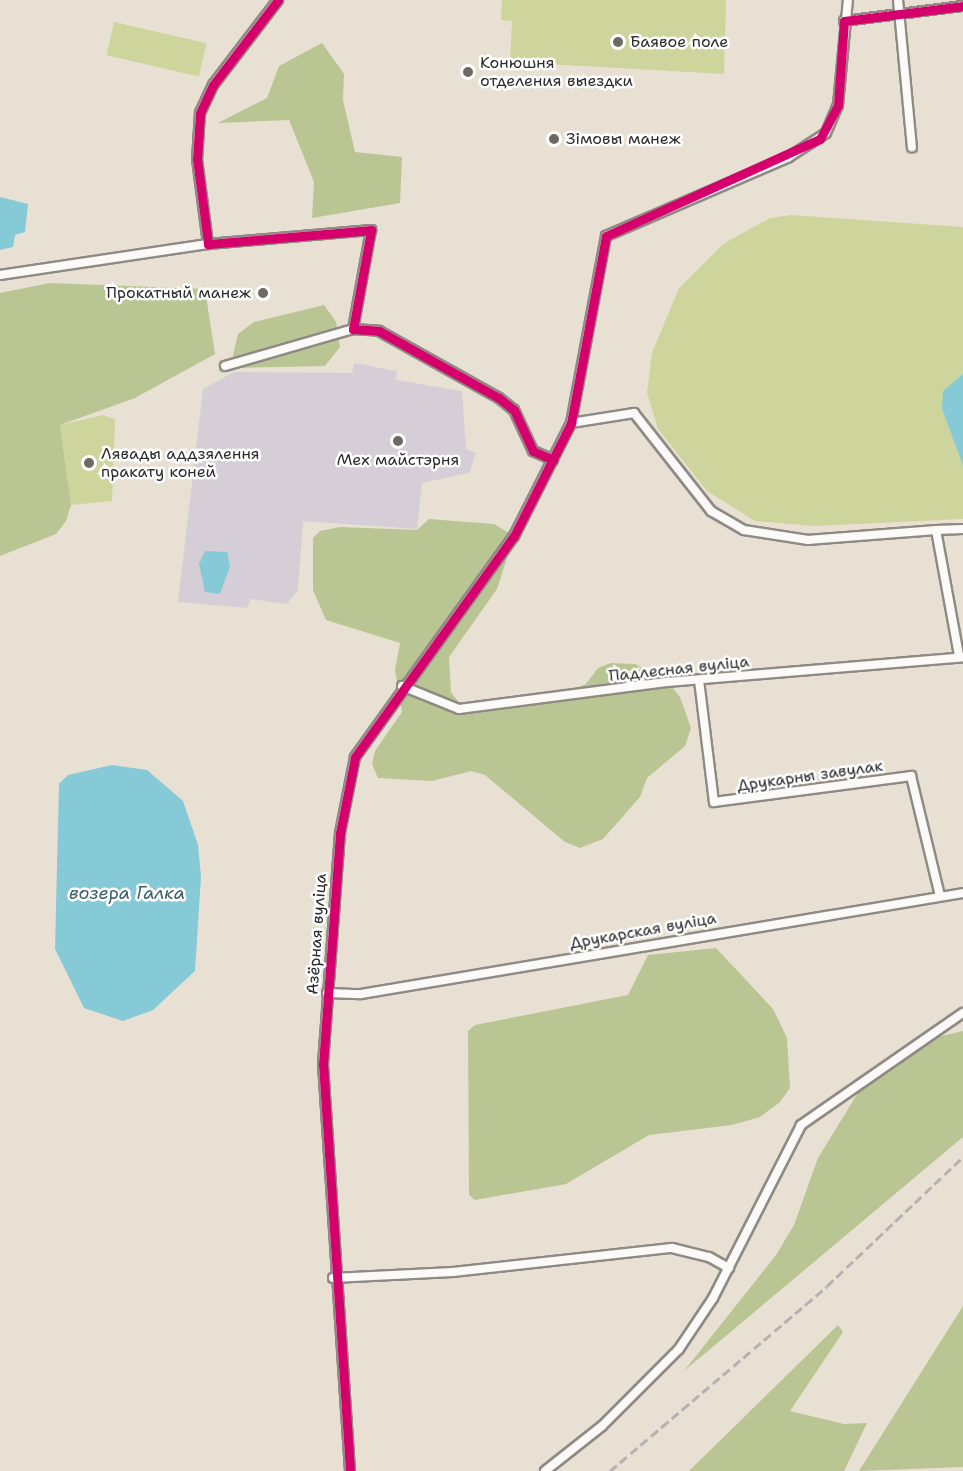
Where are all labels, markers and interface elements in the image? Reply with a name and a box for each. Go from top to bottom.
place label: Баявое поле [630,32,728,52]
marker: Баявое поле [611,35,625,49]
place label: Конюшня отделения выездки [480,53,633,91]
marker: Конюшня отделения выездки [461,65,475,79]
place label: Зімовы манеж [566,129,681,149]
marker: Зімовы манеж [547,132,561,146]
place label: Прокатный манеж [106,283,251,303]
marker: Прокатный манеж [256,286,270,300]
marker: Мех майстэрня [391,434,405,448]
place label: Лявады аддзялення пракату коней [101,444,260,482]
place label: Мех майстэрня [337,450,459,470]
marker: Лявады аддзялення пракату коней [82,456,96,470]
street label: Падлесная вуліца [608,652,750,686]
street label: Друкарны завулак [736,756,884,796]
street label: Азёрная вуліца [303,873,331,995]
water label: возера Галка [69,882,185,904]
street label: Друкарская вуліца [568,909,718,953]

